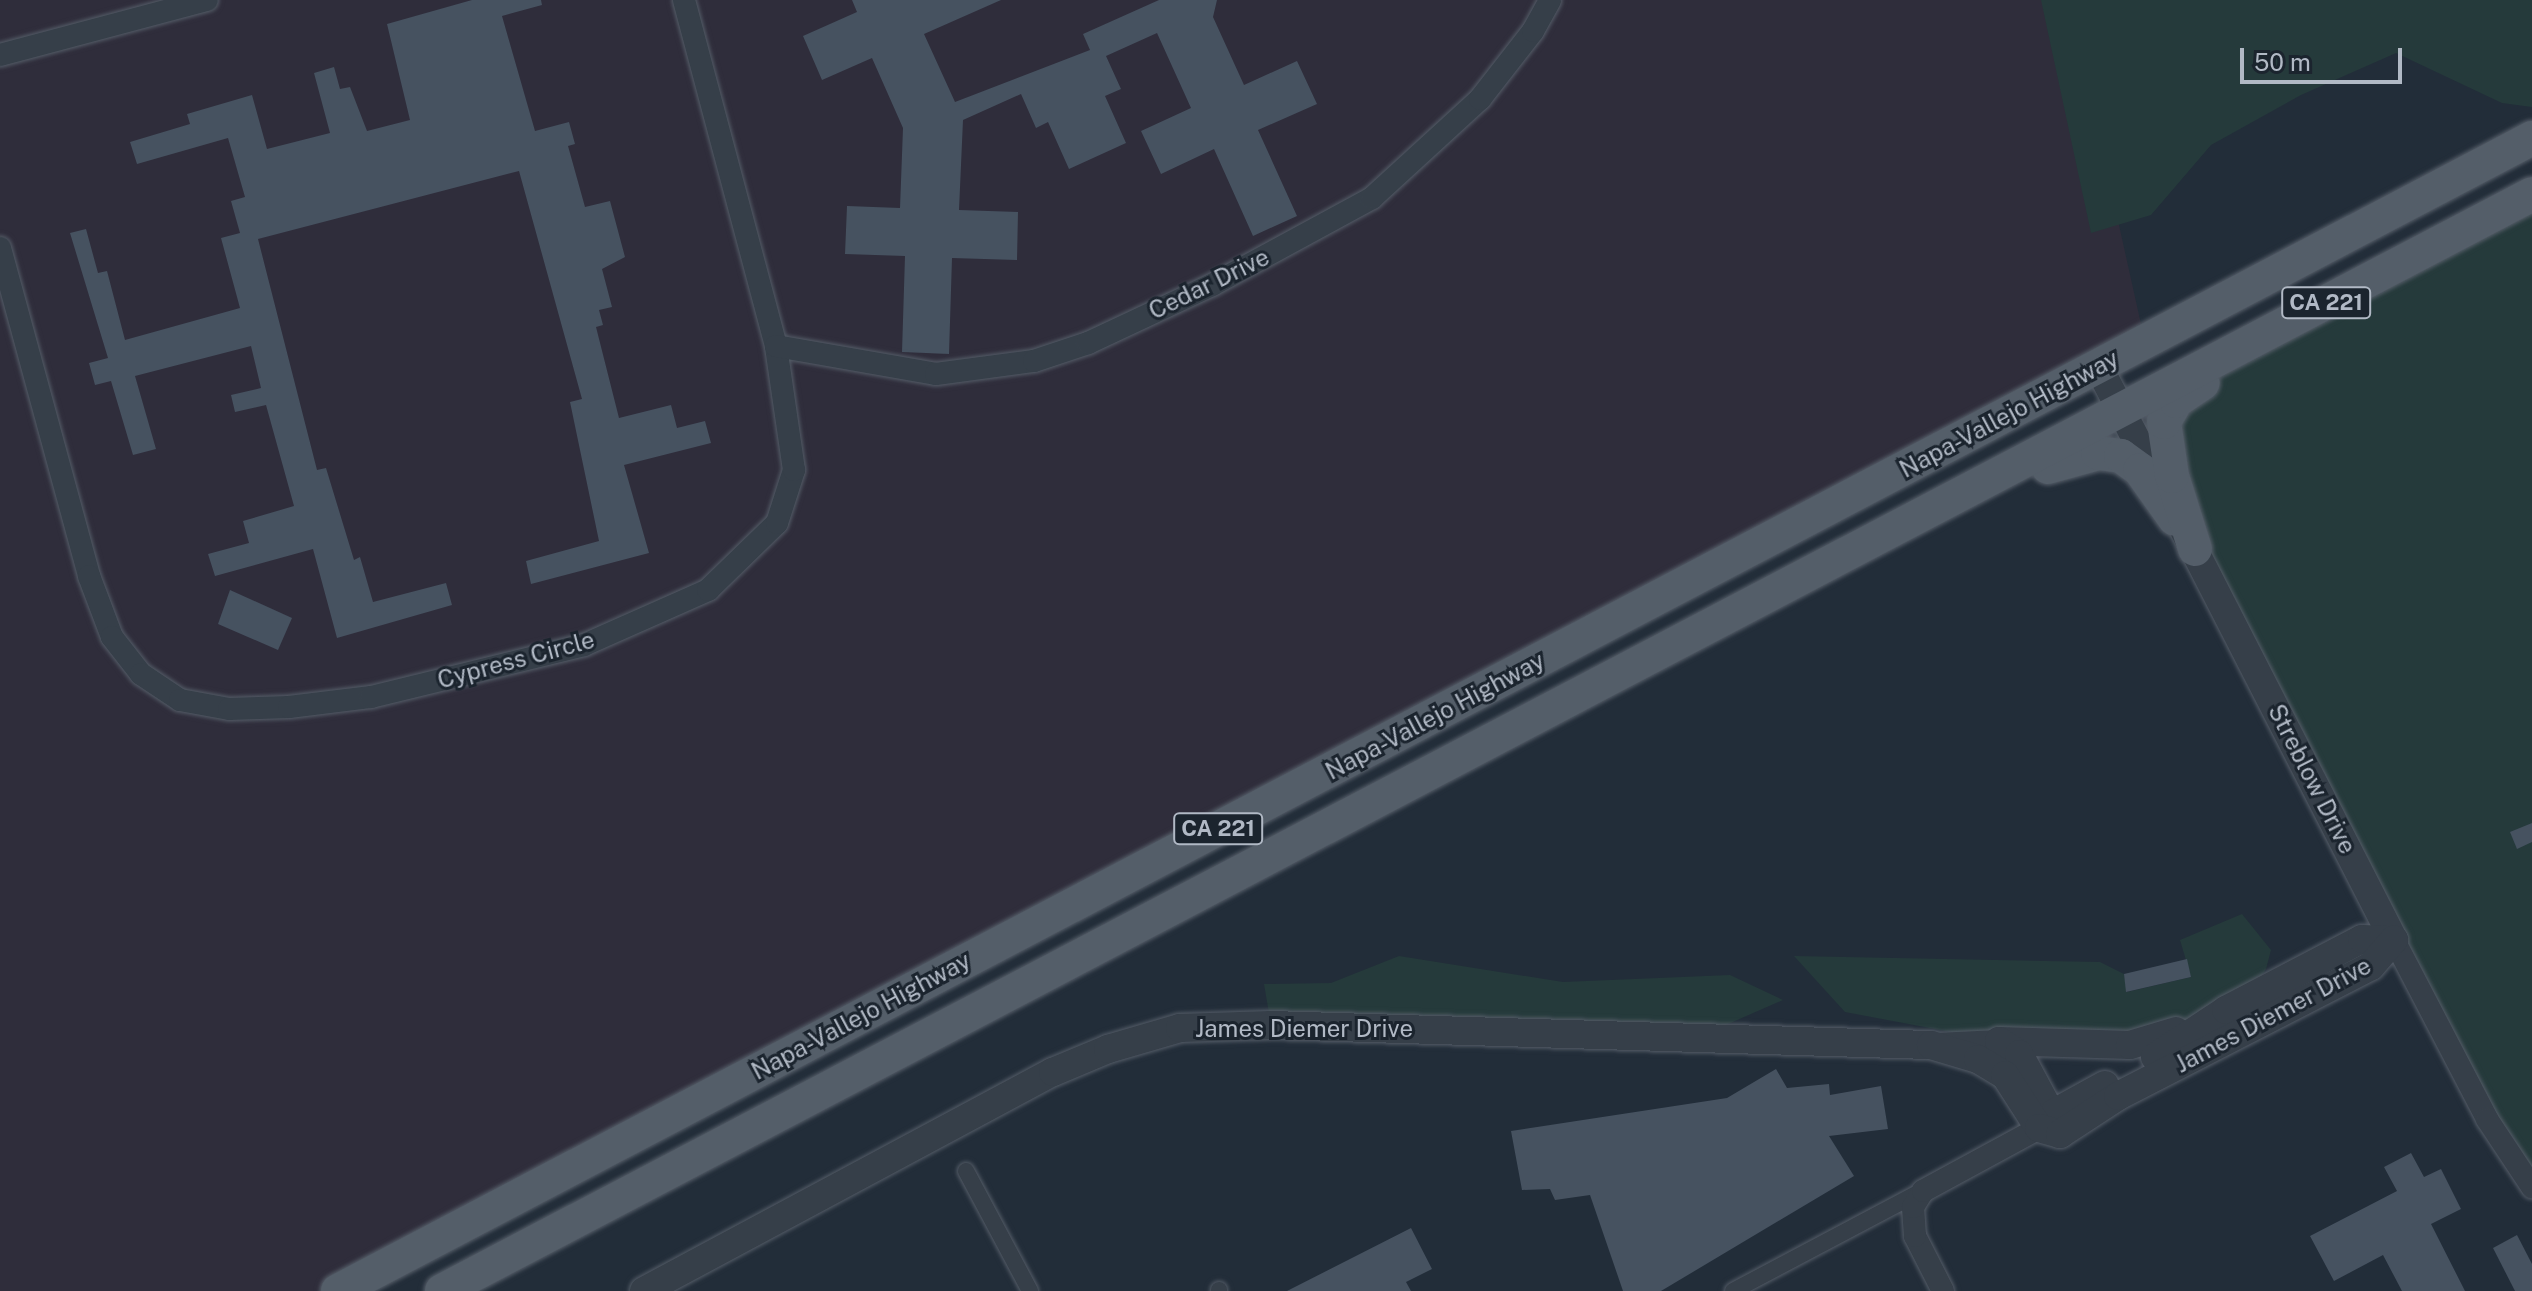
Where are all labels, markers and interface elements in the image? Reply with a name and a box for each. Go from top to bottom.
scale bar [2244,32,2406,82]
text: 50 m [2254,48,2311,76]
street label: Cedar Drive [1144,242,1274,326]
road number: CA 221 [2280,285,2372,321]
street label: Napa-Vallejo Highway [1895,344,2123,484]
street label: Cypress Circle [434,625,598,695]
street label: Napa-Vallejo Highway [1321,646,1549,786]
street label: Streblow Drive [2262,699,2362,859]
road number: CA 221 [1172,811,1264,847]
street label: Napa-Vallejo Highway [747,946,975,1086]
street label: James Diemer Drive [2170,951,2376,1079]
street label: James Diemer Drive [1195,1015,1413,1043]

